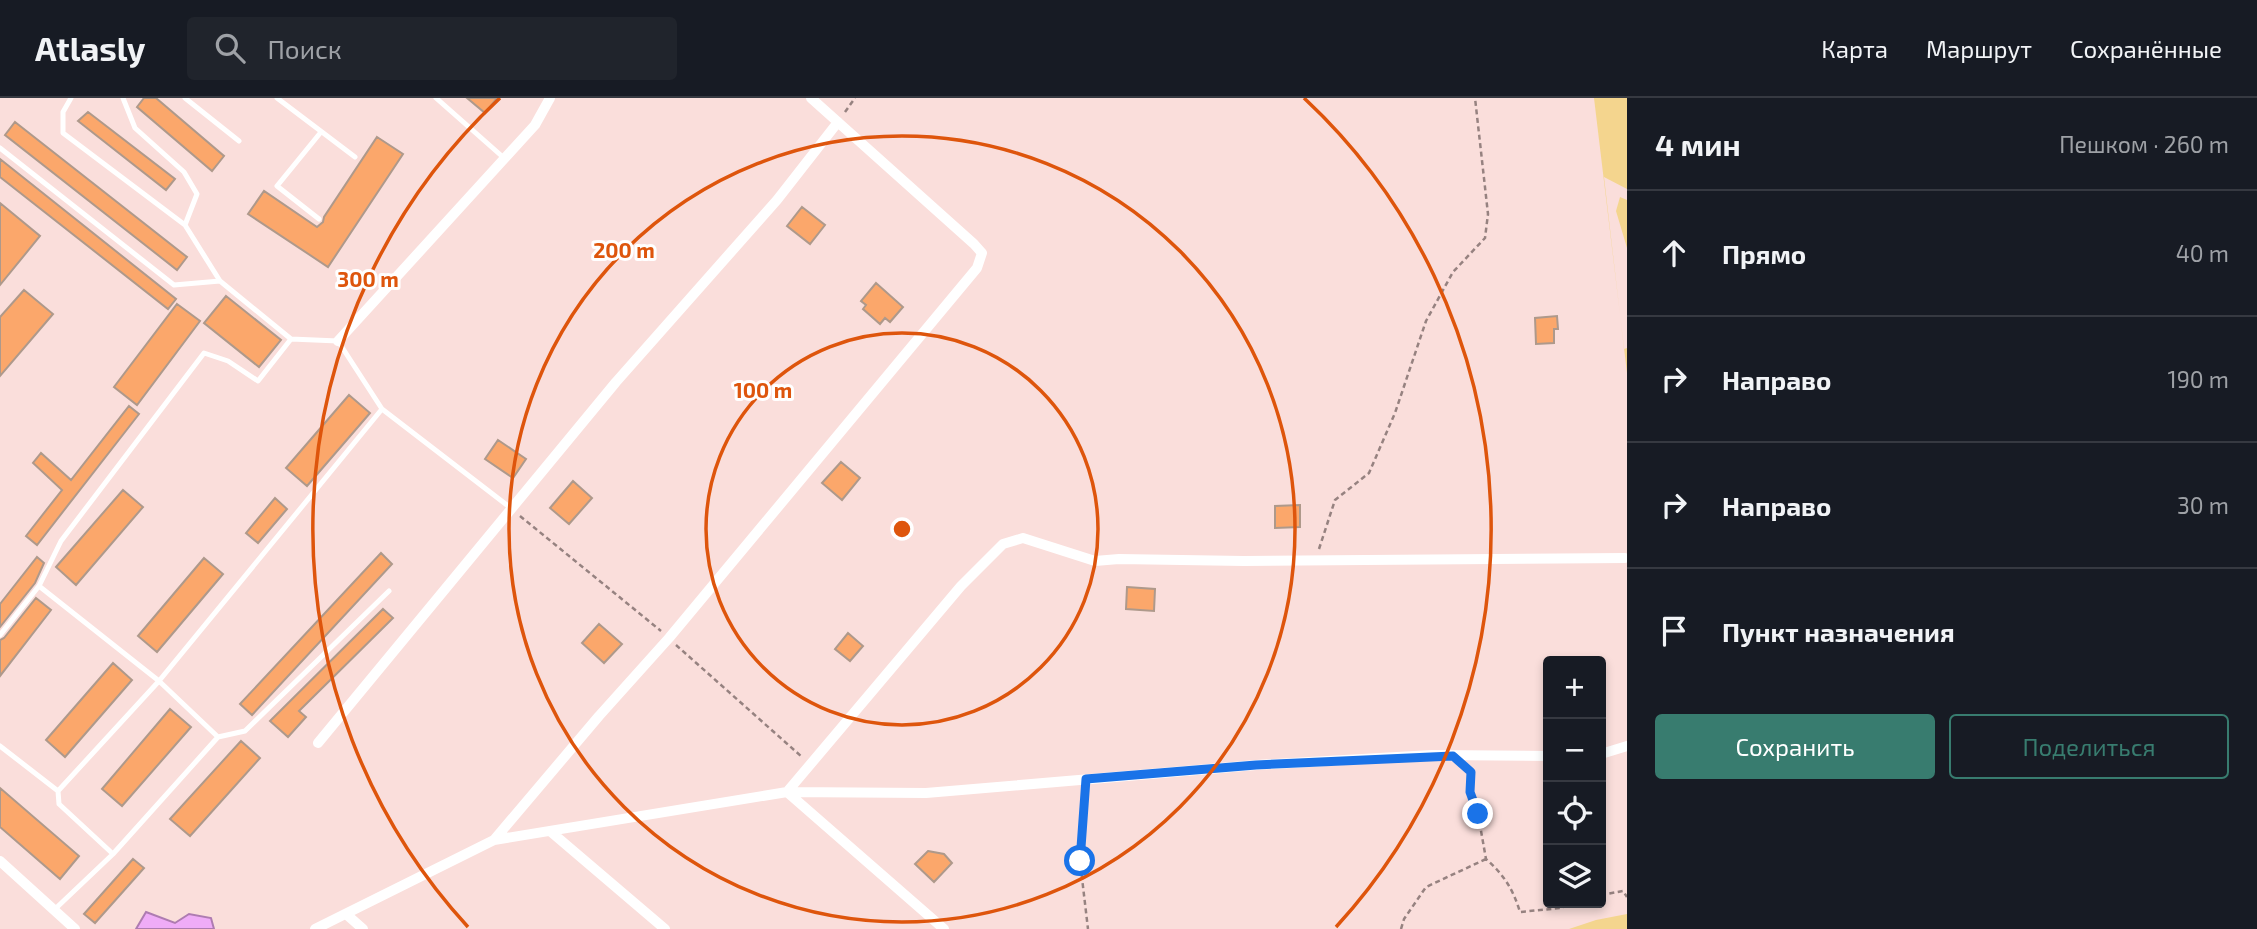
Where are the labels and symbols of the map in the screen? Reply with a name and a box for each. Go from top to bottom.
text: 200 m [593,237,655,262]
text: 300 m [337,266,399,291]
text: 100 m [734,377,792,402]
centre of rings [890,517,914,541]
route end [1462,798,1493,829]
route start [1064,845,1095,876]

